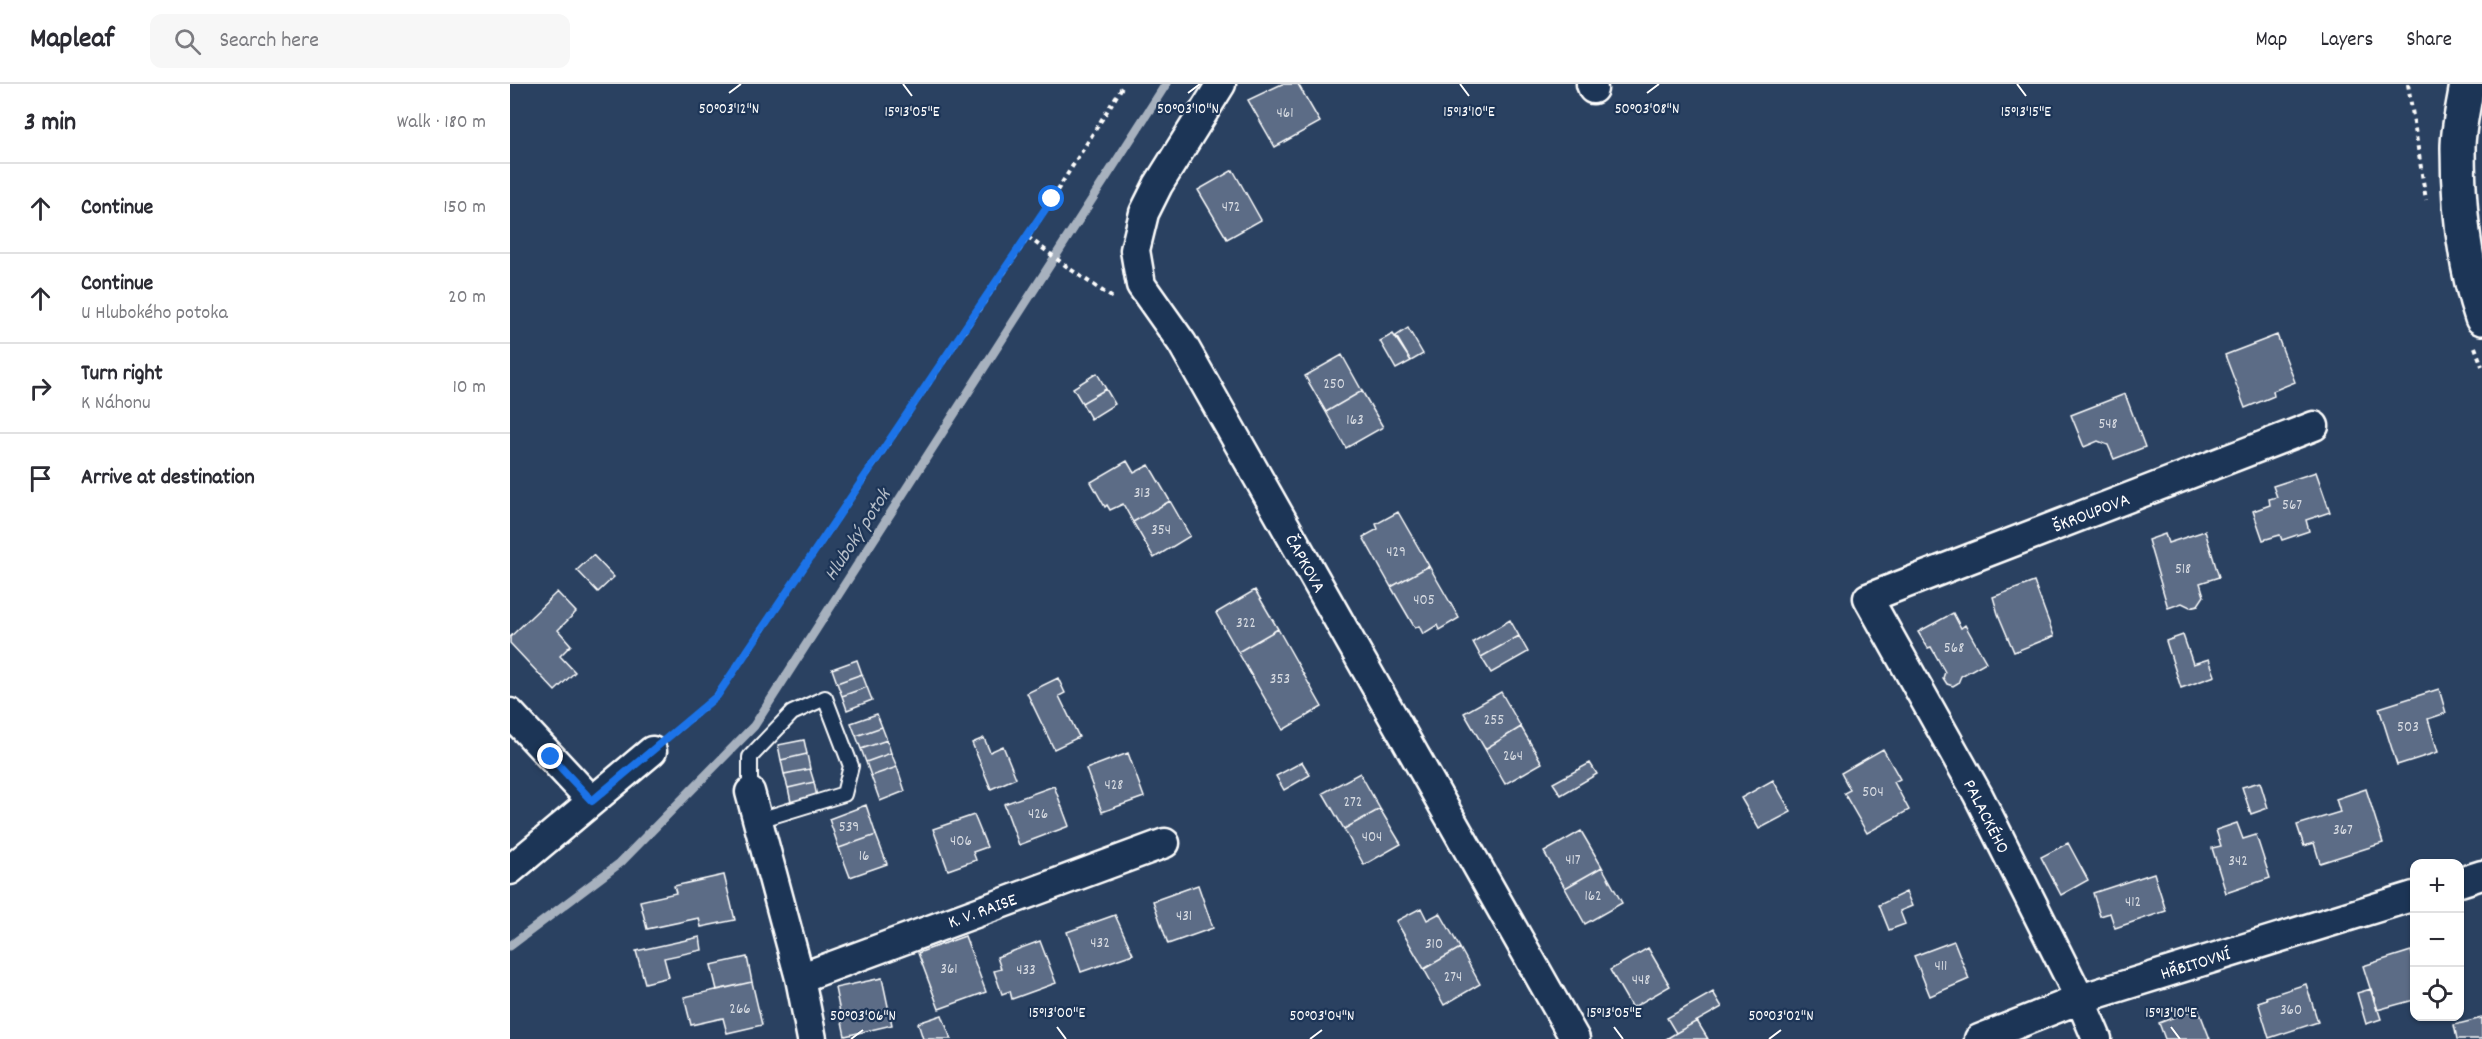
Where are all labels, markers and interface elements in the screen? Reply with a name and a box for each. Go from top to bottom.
search box [150,14,570,68]
text: Mapleaf [30,21,114,61]
icon: search [171,25,204,58]
text: Search here [219,26,319,57]
text: Map [2256,26,2287,56]
text: Layers [2320,26,2373,56]
text: Share [2406,26,2452,56]
text: 50°03'12"N [699,99,759,121]
text: 50°03'10"N [1157,99,1219,121]
text: 50°03'08"N [1615,99,1679,121]
text: 15°13'05"E [884,102,940,124]
text: 15°13'10"E [1443,102,1495,124]
text: 15°13'15"E [2001,102,2051,124]
house number: 461 [1277,103,1293,125]
text: 3 min [24,105,76,142]
text: Walk · 180 m [397,109,486,137]
route start [1038,185,1064,211]
icon: ahead [24,192,57,225]
text: Continue [81,193,153,224]
text: 150 m [443,194,486,222]
house number: 472 [1222,197,1240,219]
text: Continue [81,269,153,300]
icon: ahead [24,282,57,315]
text: 20 m [448,284,486,312]
text: U Hlubokého potoka [81,300,228,328]
text: Turn right [81,359,163,390]
icon: right [24,372,57,405]
text: 10 m [452,374,486,402]
house number: 250 [1323,374,1345,396]
text: K Náhonu [81,390,151,418]
house number: 163 [1346,410,1364,432]
house number: 548 [2098,414,2118,436]
icon: arrive [24,462,57,495]
text: Arrive at destination [81,463,255,494]
water label: Hluboký potok [818,483,900,587]
house number: 313 [1134,483,1150,505]
street label: ŠKROUPOVA [2050,488,2134,540]
house number: 567 [2282,495,2302,517]
house number: 354 [1151,520,1171,542]
street label: ČAPKOVA [1277,530,1330,598]
house number: 429 [1386,542,1406,564]
house number: 518 [2175,559,2191,581]
house number: 405 [1413,590,1435,612]
house number: 322 [1236,613,1256,635]
house number: 568 [1944,638,1964,660]
house number: 353 [1270,669,1290,691]
house number: 255 [1484,710,1504,732]
house number: 503 [2397,717,2419,739]
route end [537,743,563,769]
house number: 264 [1503,746,1523,768]
house number: 428 [1105,775,1123,797]
street label: PALACKÉHO [1955,776,2014,859]
house number: 504 [1862,782,1884,804]
house number: 272 [1344,792,1362,814]
house number: 426 [1028,804,1048,826]
house number: 539 [839,817,859,839]
house number: 367 [2333,820,2353,842]
house number: 404 [1362,827,1382,849]
house number: 406 [950,831,972,853]
house number: 16 [859,846,869,868]
house number: 417 [1565,850,1581,872]
house number: 342 [2228,851,2248,873]
map controls [2410,859,2464,1021]
button: + [2410,859,2464,913]
house number: 162 [1584,886,1602,908]
street label: K. V. RAISE [945,888,1021,936]
house number: 412 [2125,892,2141,914]
house number: 431 [1176,906,1192,928]
button: − [2410,913,2464,967]
house number: 432 [1090,933,1110,955]
house number: 310 [1425,934,1443,956]
street label: HŘBITOVNÍ [2158,943,2235,988]
house number: 411 [1935,956,1947,978]
house number: 361 [940,959,958,981]
house number: 433 [1016,960,1036,982]
house number: 274 [1444,967,1462,989]
button: locate [2410,967,2464,1021]
house number: 448 [1632,970,1650,992]
house number: 266 [729,999,751,1021]
house number: 360 [2280,1000,2302,1022]
text: 15°13'00"E [1029,1003,1085,1025]
text: 15°13'05"E [1586,1003,1642,1025]
text: 15°13'10"E [2145,1003,2197,1025]
text: 50°03'06"N [830,1006,896,1028]
text: 50°03'04"N [1290,1006,1354,1028]
text: 50°03'02"N [1748,1006,1814,1028]

